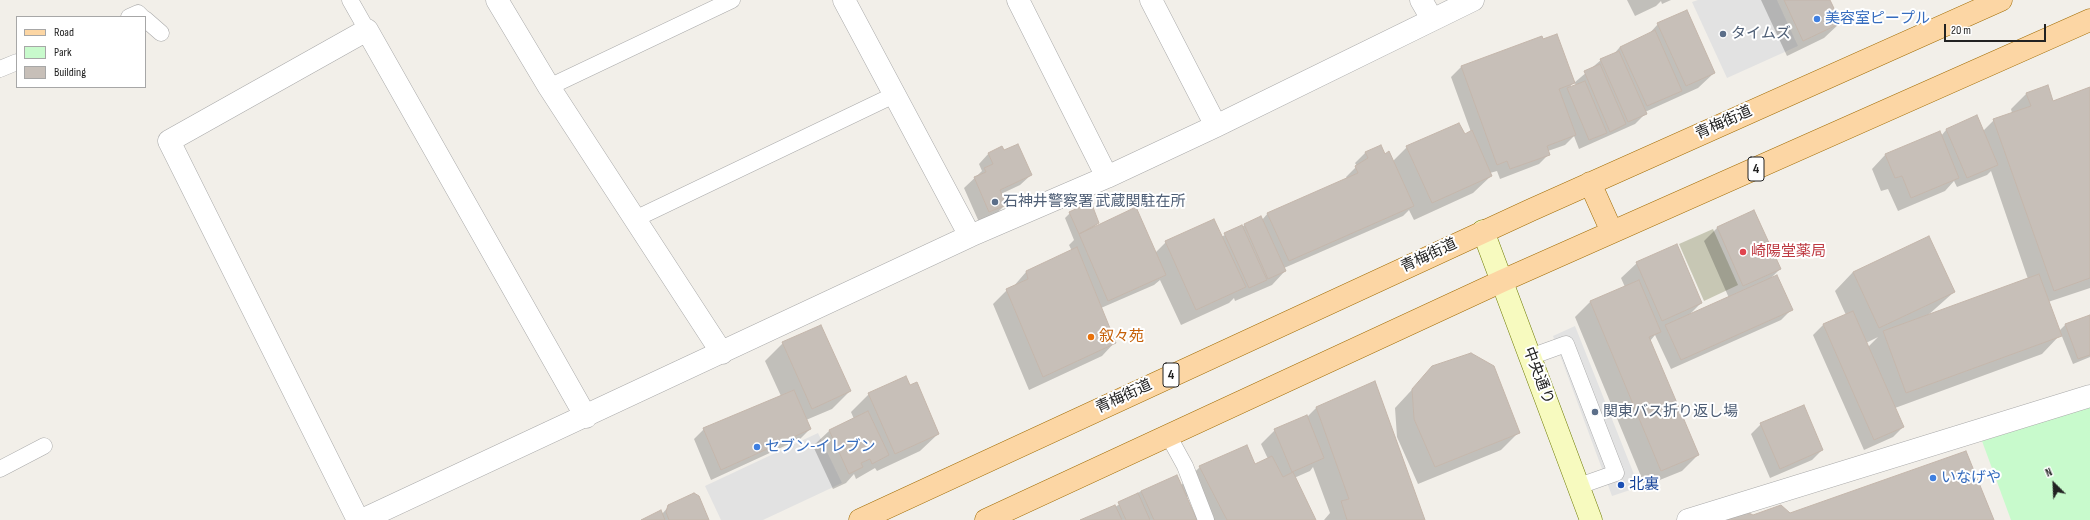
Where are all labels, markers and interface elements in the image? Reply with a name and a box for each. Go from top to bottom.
place label: 美容室ピープル [1825,10,1930,28]
marker: 美容室ピープル [1812,14,1822,24]
legend [16,16,146,88]
scale bar [1946,16,2048,42]
text: 20 m [1951,23,1971,38]
text: Road [54,25,74,40]
place label: タイムズ [1731,25,1791,43]
marker: タイムズ [1718,29,1728,39]
text: Park [54,45,72,60]
text: Building [54,65,86,80]
street label: 青梅街道 [1693,103,1755,143]
road number: 4 [1748,157,1764,181]
place label: 石神井警察署 武蔵関駐在所 [1003,193,1185,211]
marker: 石神井警察署 武蔵関駐在所 [990,197,1000,207]
street label: 青梅街道 [1398,235,1460,277]
place label: 崎陽堂薬局 [1751,243,1826,261]
marker: 崎陽堂薬局 [1738,247,1748,257]
place label: 叙々苑 [1099,328,1144,346]
marker: 叙々苑 [1086,332,1096,342]
street label: 中央通り [1519,345,1557,407]
road number: 4 [1163,363,1179,387]
street label: 青梅街道 [1093,376,1155,418]
place label: 関東バス折り返し場 [1603,403,1738,421]
marker: 関東バス折り返し場 [1590,407,1600,417]
place label: セブン-イレブン [765,438,876,456]
marker: セブン-イレブン [752,442,762,452]
north arrow [2034,464,2074,504]
text: N [2044,465,2054,480]
place label: いなげや [1941,469,2001,487]
marker: いなげや [1928,473,1938,483]
place label: 北裏 [1629,476,1659,494]
marker: 北裏 [1616,480,1626,490]

